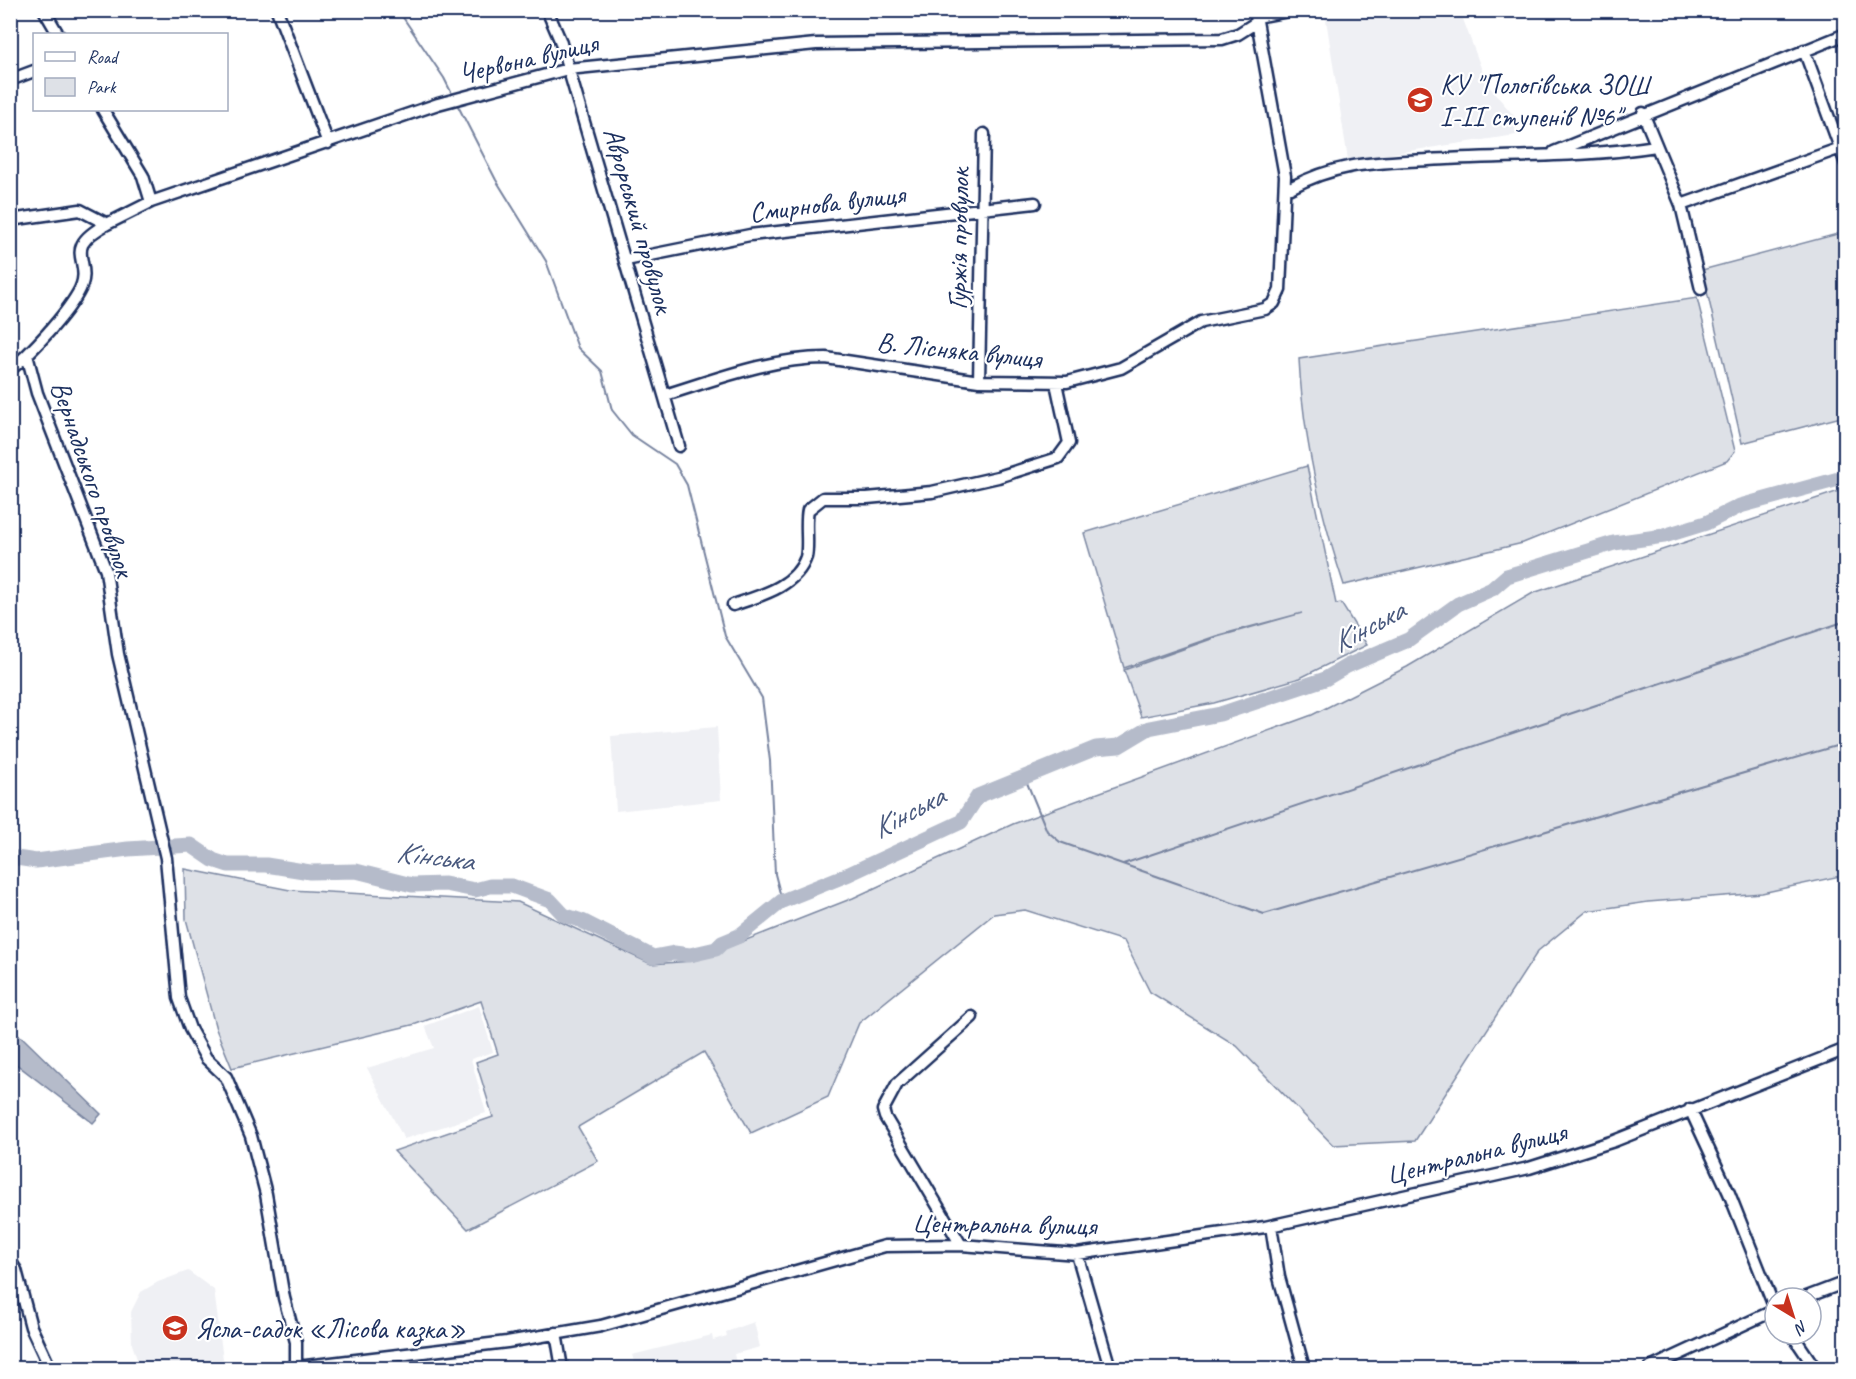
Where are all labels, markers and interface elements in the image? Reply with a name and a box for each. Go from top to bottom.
street label: Червона вулиця [455,25,603,91]
legend [33,33,228,111]
text: Road [87,46,120,68]
place label: КУ "Пологівська ЗОШ І-ІІ ступенів №6" [1440,67,1653,134]
text: Park [87,76,117,98]
school or university icon: КУ "Пологівська ЗОШ І-ІІ ступенів №6" [1405,85,1435,115]
street label: Аврорський провулок [596,123,683,319]
street label: Гуржія провулок [939,165,977,310]
street label: Смирнова вулиця [747,176,909,230]
street label: В. Лісняка вулиця [875,324,1045,376]
street label: Вернадського провулок [43,376,144,583]
water label: Кінська [1325,590,1414,661]
water label: Кінська [865,776,954,847]
water label: Кінська [394,832,478,880]
street label: Центральна вулиця [1382,1113,1572,1192]
street label: Центральна вулиця [912,1205,1099,1243]
north arrow [1763,1286,1823,1346]
place label: Ясла-садок «Лісова казка» [195,1311,466,1347]
school or university icon: Ясла-садок «Лісова казка» [160,1313,190,1343]
text: N [1789,1316,1812,1340]

